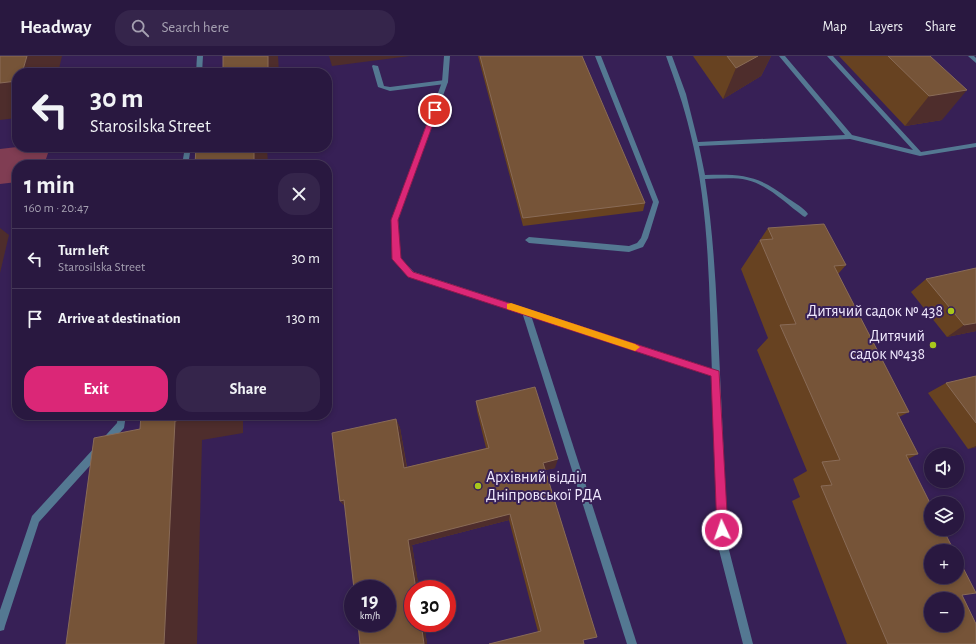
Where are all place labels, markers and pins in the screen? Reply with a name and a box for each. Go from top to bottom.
pin [418,93,452,127]
place label: Дитячий садок № 438 [807,303,943,319]
marker: Дитячий садок № 438 [946,306,956,316]
place label: Дитячий садок №438 [850,328,925,362]
marker: Дитячий садок №438 [928,340,938,350]
place label: Архівний відділ Дніпровської РДА [486,469,602,503]
marker: Архівний відділ Дніпровської РДА [473,481,483,491]

